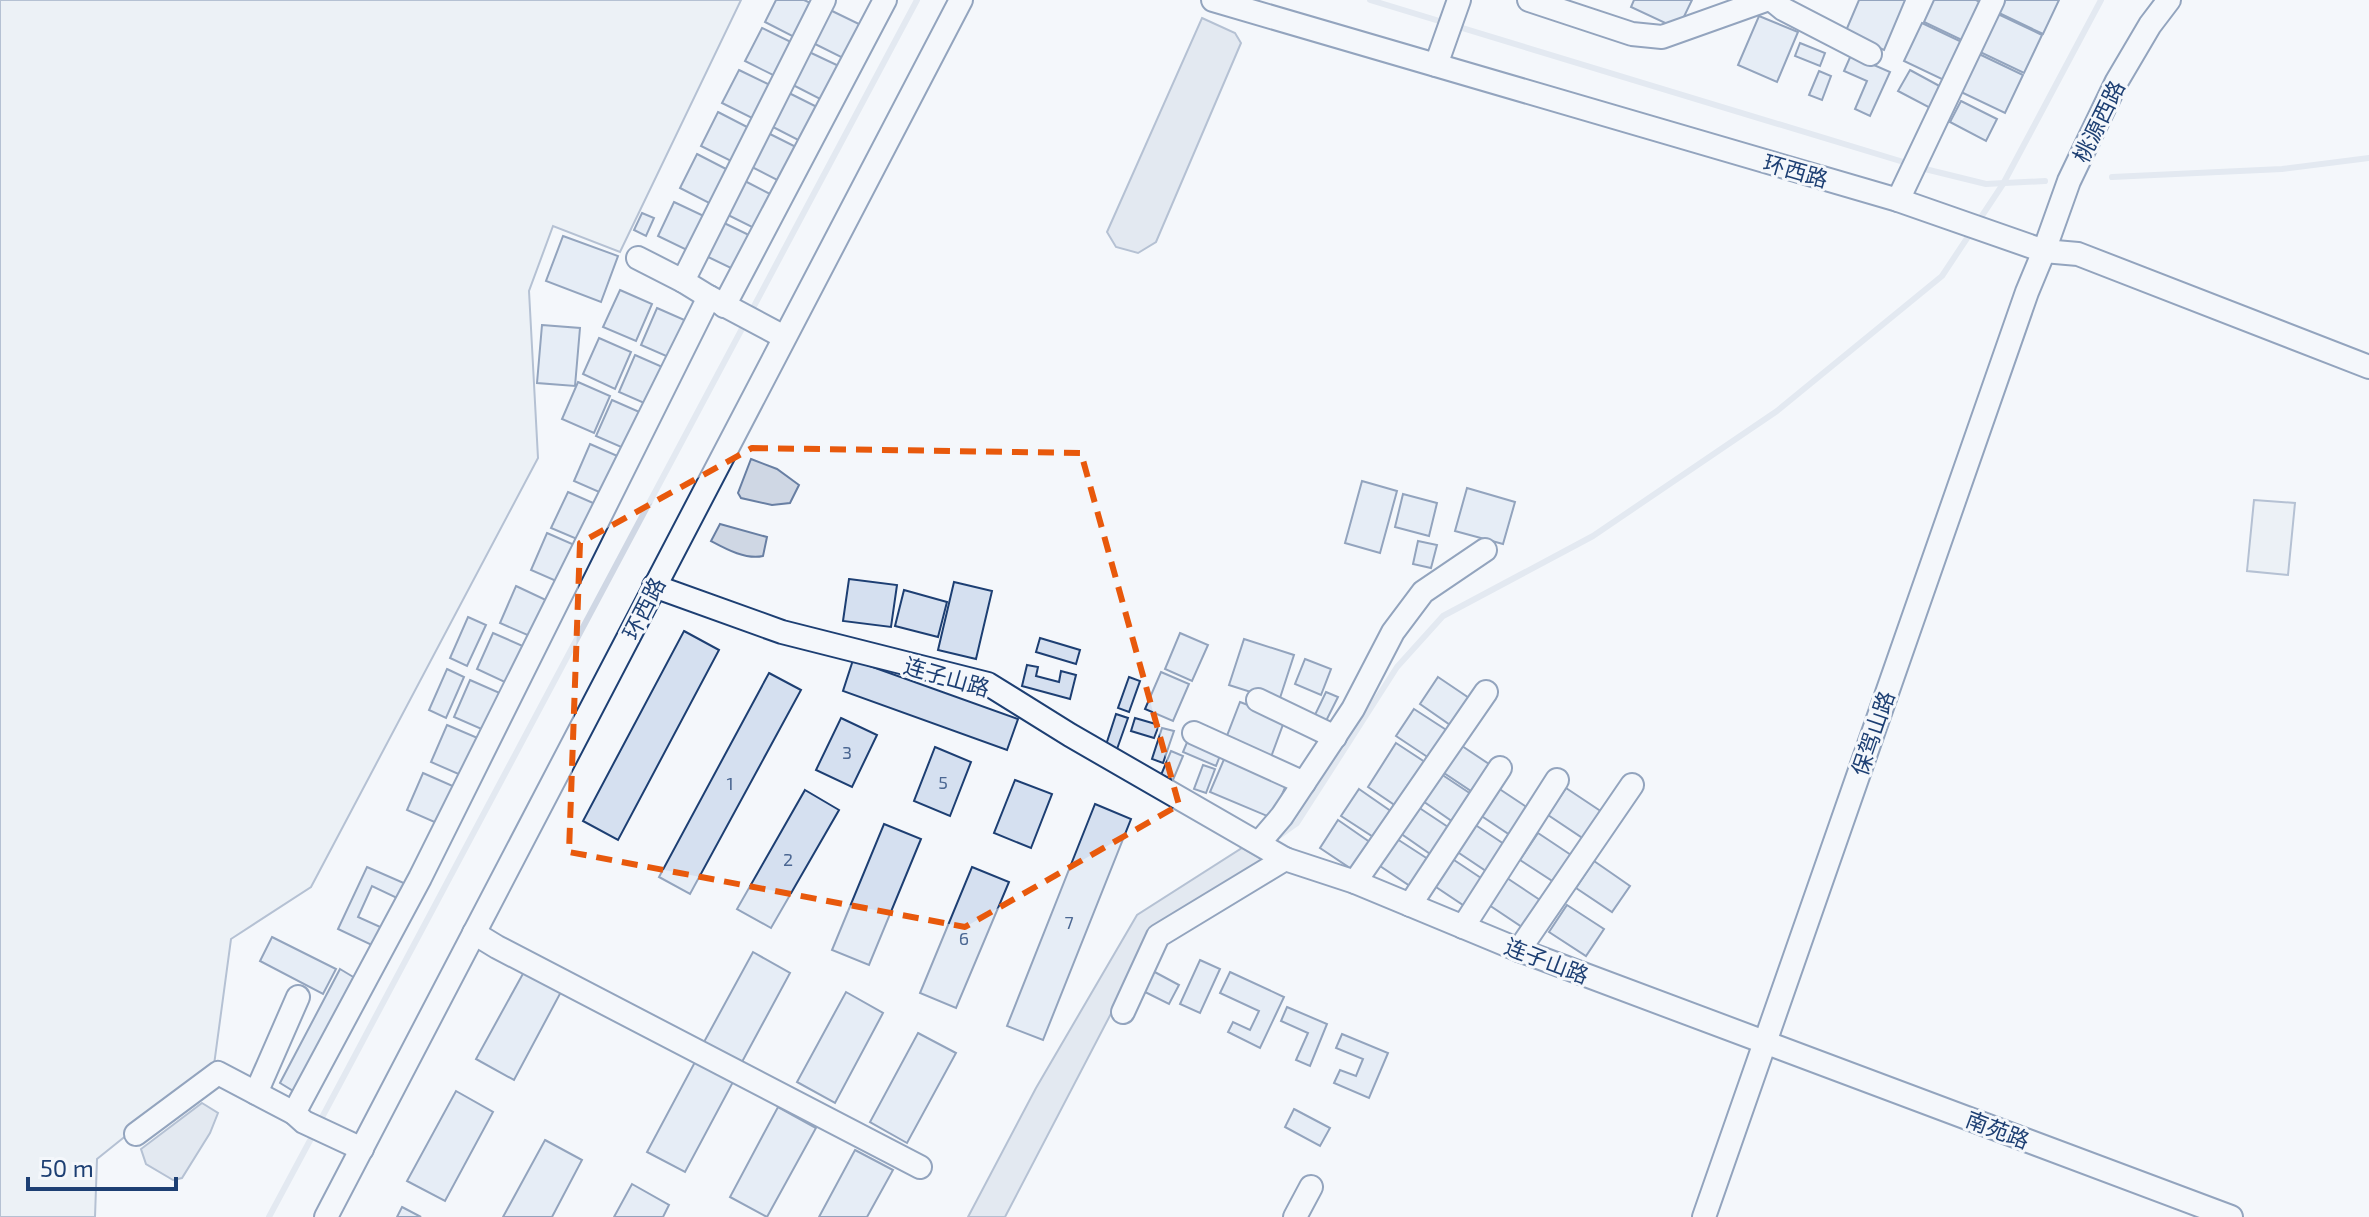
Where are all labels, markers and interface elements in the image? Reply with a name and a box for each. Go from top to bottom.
street label: 桃源西路 [2067,76,2129,166]
street label: 环西路 [1761,148,1831,192]
street label: 环西路 [616,573,670,643]
street label: 连子山路 [901,651,993,701]
street label: 保驾山路 [1845,687,1899,779]
house number: 3 [842,741,852,763]
house number: 5 [938,771,948,793]
house number: 1 [726,772,734,794]
house number: 2 [783,848,793,870]
house number: 7 [1064,911,1074,933]
house number: 6 [959,927,969,949]
street label: 连子山路 [1501,932,1593,988]
street label: 南苑路 [1963,1105,2033,1153]
scale bar [28,1141,176,1191]
text: 50 m [40,1153,94,1182]

